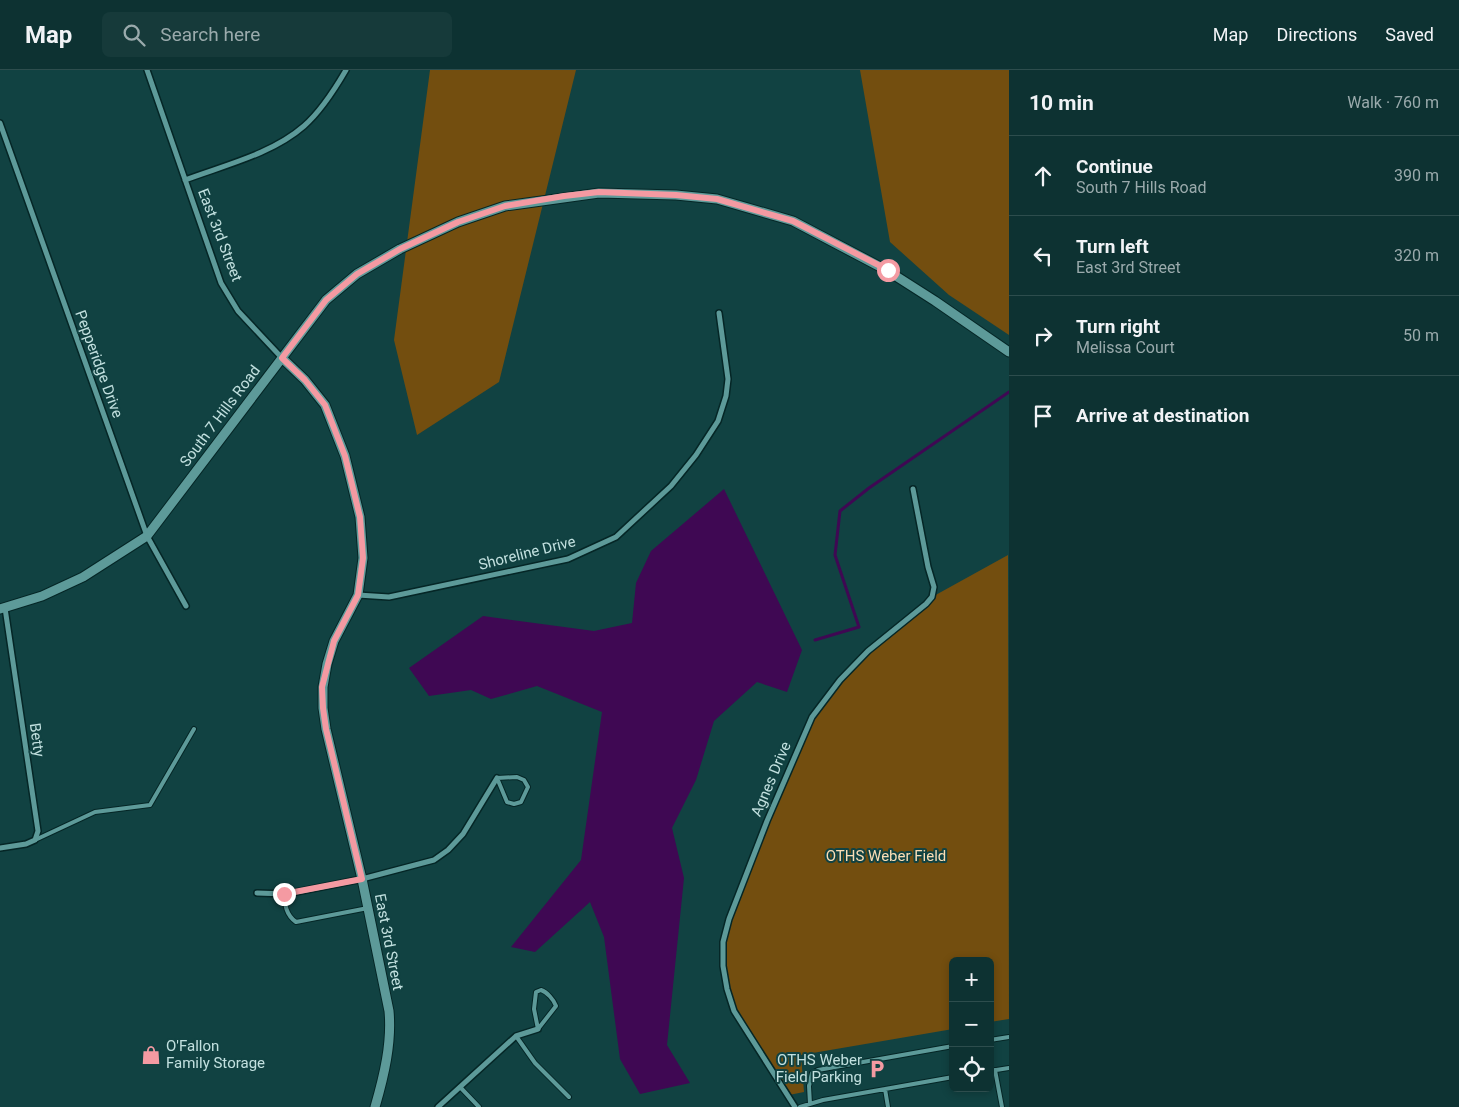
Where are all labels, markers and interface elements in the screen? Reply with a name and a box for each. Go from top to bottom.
search box [102,12,452,57]
text: Map [25,21,72,49]
icon: search [120,21,148,49]
text: Search here [160,23,260,46]
text: Map [1213,24,1248,45]
text: Directions [1276,24,1357,45]
text: Saved [1385,24,1434,45]
text: 10 min [1029,91,1094,115]
text: Walk · 760 m [1347,93,1439,112]
text: Continue [1076,155,1153,178]
icon: ahead [1029,162,1057,190]
text: 390 m [1394,166,1439,185]
text: South 7 Hills Road [1076,178,1206,197]
street label: East 3rd Street [194,186,246,284]
text: Turn left [1076,235,1149,258]
icon: left [1029,242,1057,270]
text: 320 m [1394,246,1439,265]
text: East 3rd Street [1076,258,1181,277]
route start [877,259,900,282]
street label: Pepperidge Drive [71,308,127,420]
text: Turn right [1076,315,1160,338]
icon: right [1029,322,1057,350]
text: 50 m [1403,326,1439,345]
text: Melissa Court [1076,338,1175,357]
street label: South 7 Hills Road [176,362,264,470]
icon: arrive [1029,402,1057,430]
text: Arrive at destination [1076,404,1249,427]
street label: Shoreline Drive [477,532,578,574]
street label: Betty [26,722,48,758]
street label: Agnes Drive [747,739,795,819]
park label: OTHS Weber Field [826,847,946,865]
route end [273,883,296,906]
street label: East 3rd Street [371,892,407,992]
map controls [949,957,994,1092]
button: + [949,957,994,1002]
button: − [949,1002,994,1047]
place label: O'Fallon Family Storage [166,1037,265,1072]
shop icon: O'Fallon Family Storage [140,1044,162,1066]
button: locate [949,1047,994,1092]
place label: OTHS Weber Field Parking [776,1051,862,1086]
parking icon: OTHS Weber Field Parking [866,1058,888,1080]

